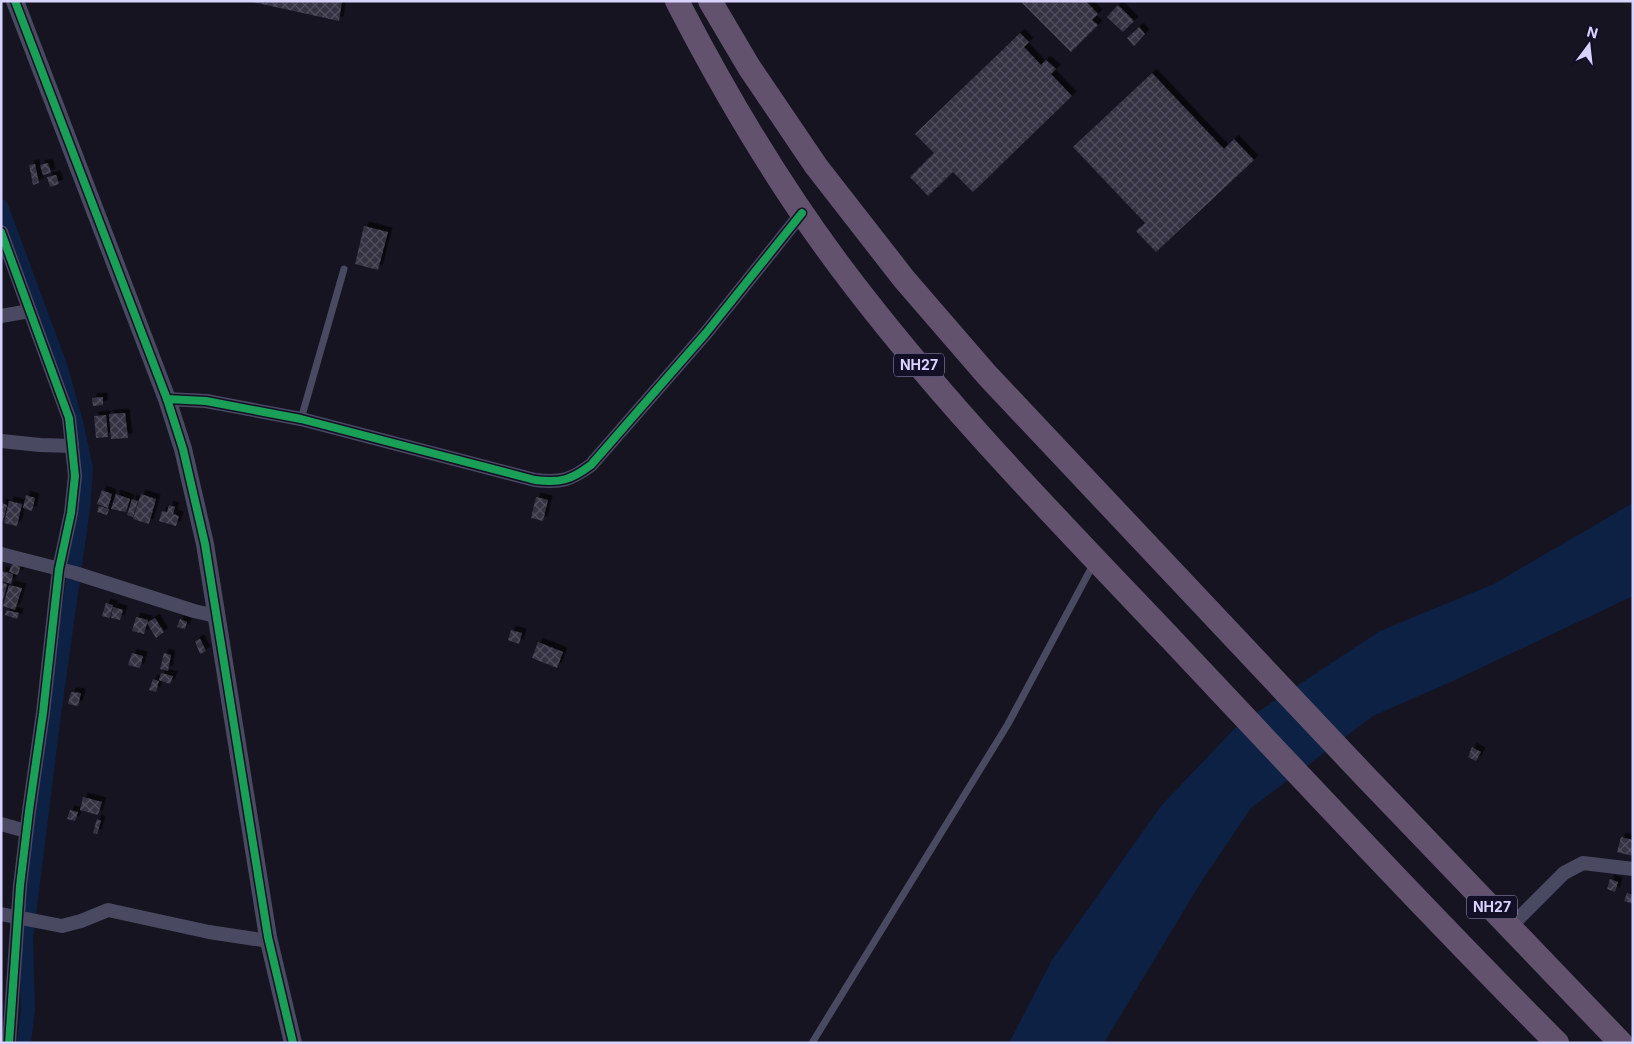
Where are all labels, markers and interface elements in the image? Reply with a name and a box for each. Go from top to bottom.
north arrow [1564,20,1614,70]
text: N [1585,22,1600,42]
road number: NH27 [894,354,944,376]
road number: NH27 [1467,896,1517,919]

